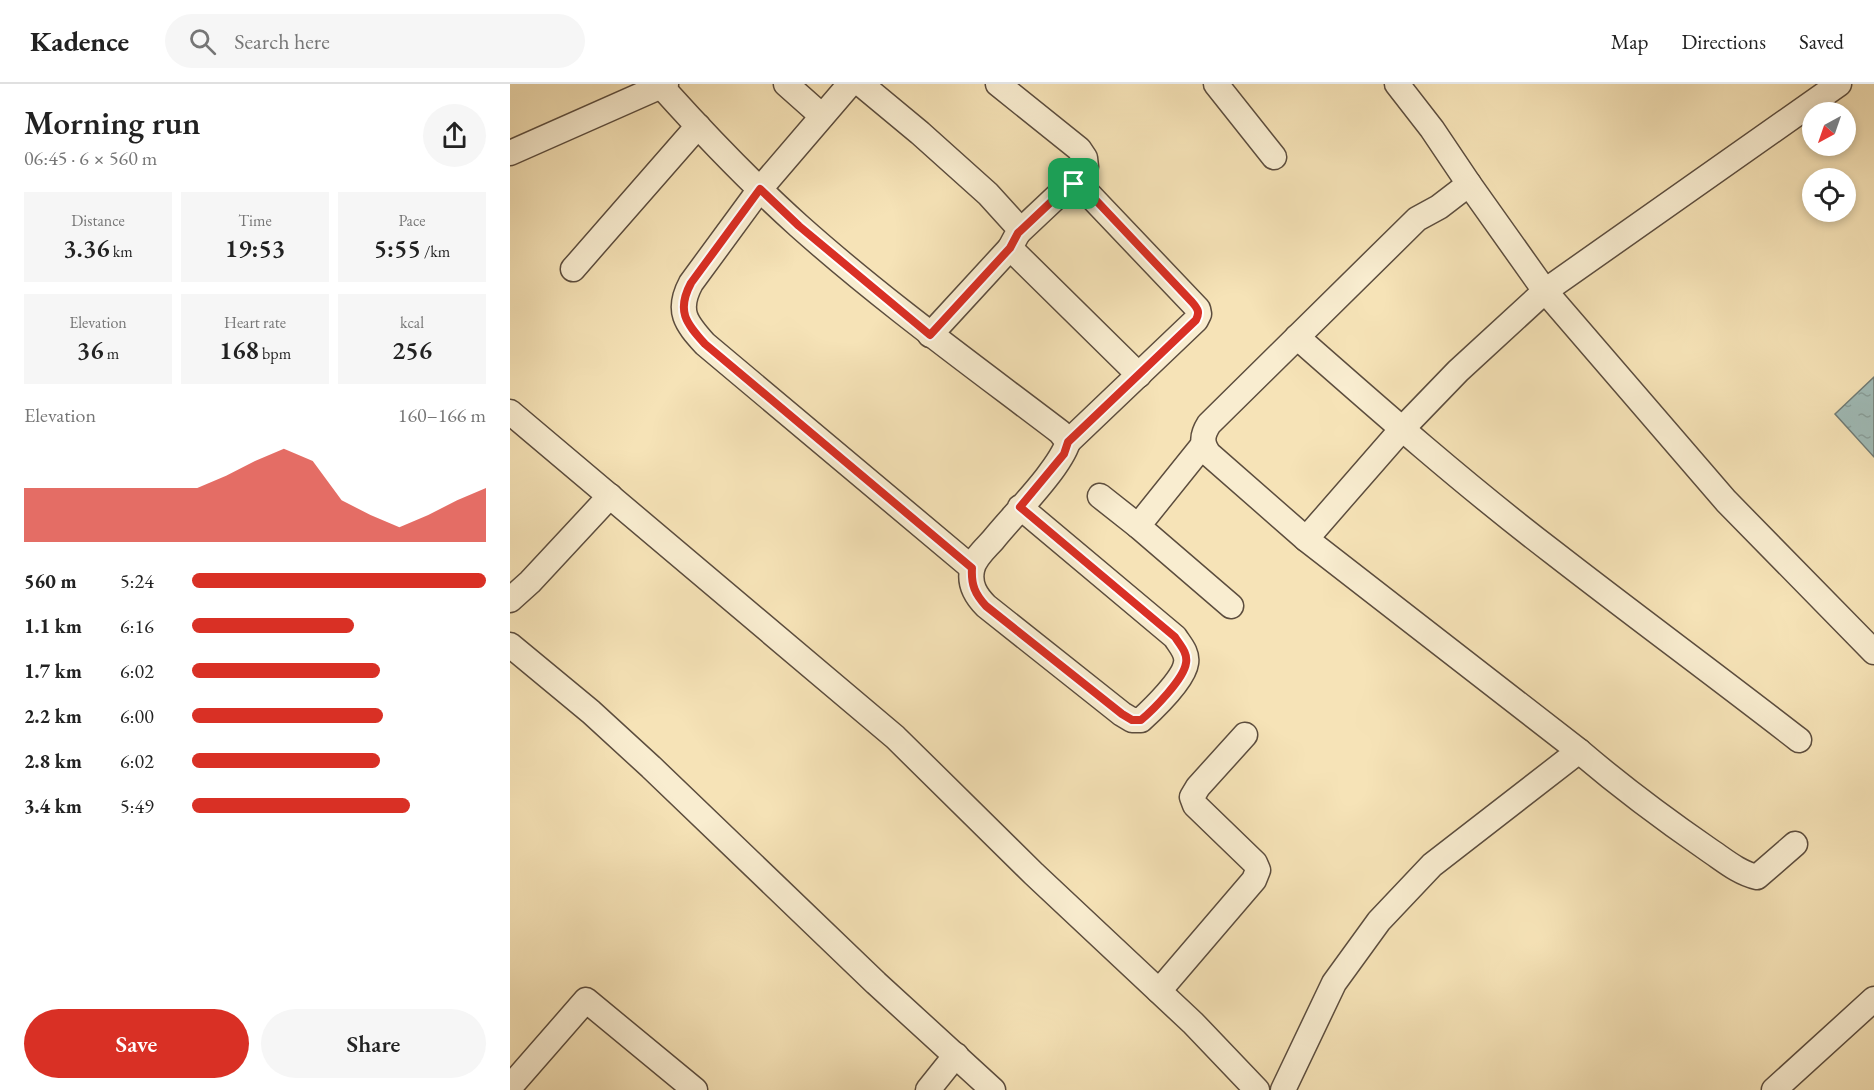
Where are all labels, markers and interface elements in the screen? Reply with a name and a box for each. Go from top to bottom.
search box [165,14,585,68]
text: Kadence [30,23,129,59]
icon: search [186,25,219,58]
text: Search here [234,27,330,56]
text: Map [1611,28,1648,55]
text: Directions [1681,28,1766,55]
text: Saved [1799,28,1844,55]
text: Morning run [24,101,201,144]
north arrow [1802,102,1856,156]
map controls [1802,102,1856,222]
button: share [423,104,486,167]
text: 06:45 · 6 × 560 m [24,145,157,171]
pin [1048,158,1099,209]
icon: arrive [1057,167,1090,200]
button: locate [1802,168,1856,222]
text: Distance [71,210,125,231]
text: Time [238,210,272,231]
text: Pace [399,210,425,231]
text: 3.36 [63,231,110,265]
text: 19:53 [225,231,285,265]
text: 5:55 [374,231,421,265]
text: km [110,241,133,262]
text: /km [421,241,450,262]
text: Elevation [69,312,127,333]
text: Heart rate [224,312,286,333]
text: kcal [400,312,424,333]
text: 36 [77,333,104,367]
text: 168 [219,333,259,367]
text: 256 [392,333,432,367]
text: m [104,343,119,364]
text: bpm [259,343,291,364]
text: Elevation [24,402,96,428]
text: 160–166 m [398,402,486,428]
text: 560 m [24,568,77,594]
text: 5:24 [120,568,154,594]
text: 1.1 km [24,613,82,639]
text: 6:16 [120,613,154,639]
text: 1.7 km [24,658,82,684]
text: 6:02 [120,658,154,684]
text: 2.2 km [24,703,82,729]
text: 6:00 [120,703,154,729]
text: 2.8 km [24,748,82,774]
text: 6:02 [120,748,154,774]
text: 3.4 km [24,793,82,819]
text: 5:49 [120,793,154,819]
button: Save [24,1009,249,1078]
button: Share [261,1009,486,1078]

